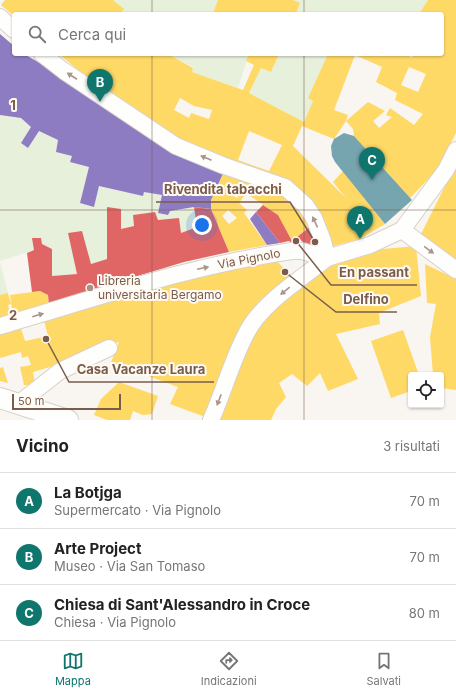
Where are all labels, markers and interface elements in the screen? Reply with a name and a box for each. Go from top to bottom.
search box [12,12,444,56]
icon: search [26,23,48,45]
text: Cerca qui [58,25,126,44]
pin: B [87,69,113,102]
one-way arrow [67,72,77,80]
text: 1 [10,97,16,113]
pin: C [359,147,385,180]
one-way arrow [200,155,212,161]
callout: Rivendita tabacchi [156,177,290,202]
text: Rivendita tabacchi [164,181,282,197]
pin: A [347,206,373,239]
your location [192,215,212,235]
one-way arrow [312,216,318,227]
street label: Via Pignolo [216,245,282,272]
one-way arrow [424,246,435,254]
callout: En passant [331,260,417,285]
one-way arrow [197,264,209,270]
text: En passant [339,264,409,280]
place label: Libreria universitaria Bergamo [98,273,222,302]
marker: Libreria universitaria Bergamo [85,283,95,293]
one-way arrow [280,287,291,296]
callout: Delfino [336,287,397,312]
text: Delfino [343,291,389,307]
text: 2 [9,307,17,323]
one-way arrow [32,312,44,318]
callout: Casa Vacanze Laura [69,357,214,382]
text: Casa Vacanze Laura [77,361,205,377]
map controls [408,372,444,408]
button: locate [408,372,444,408]
scale bar [12,392,121,411]
text: 50 m [18,394,44,408]
one-way arrow [216,394,222,406]
text: Vicino [16,436,69,456]
text: 3 risultati [383,438,440,454]
text: La Botjga [54,483,122,502]
text: A [24,493,34,509]
text: 70 m [410,493,440,509]
text: Supermercato · Via Pignolo [54,502,221,518]
text: Arte Project [54,539,141,558]
text: B [25,549,33,565]
text: 70 m [410,549,440,565]
text: Museo · Via San Tomaso [54,558,205,574]
text: Chiesa di Sant'Alessandro in Croce [54,595,310,614]
text: C [24,605,34,621]
text: 80 m [409,605,440,621]
text: Chiesa · Via Pignolo [54,614,176,630]
tab: Mappa [55,650,91,688]
tab: Indicazioni [201,650,257,688]
tab: Salvati [367,650,401,688]

